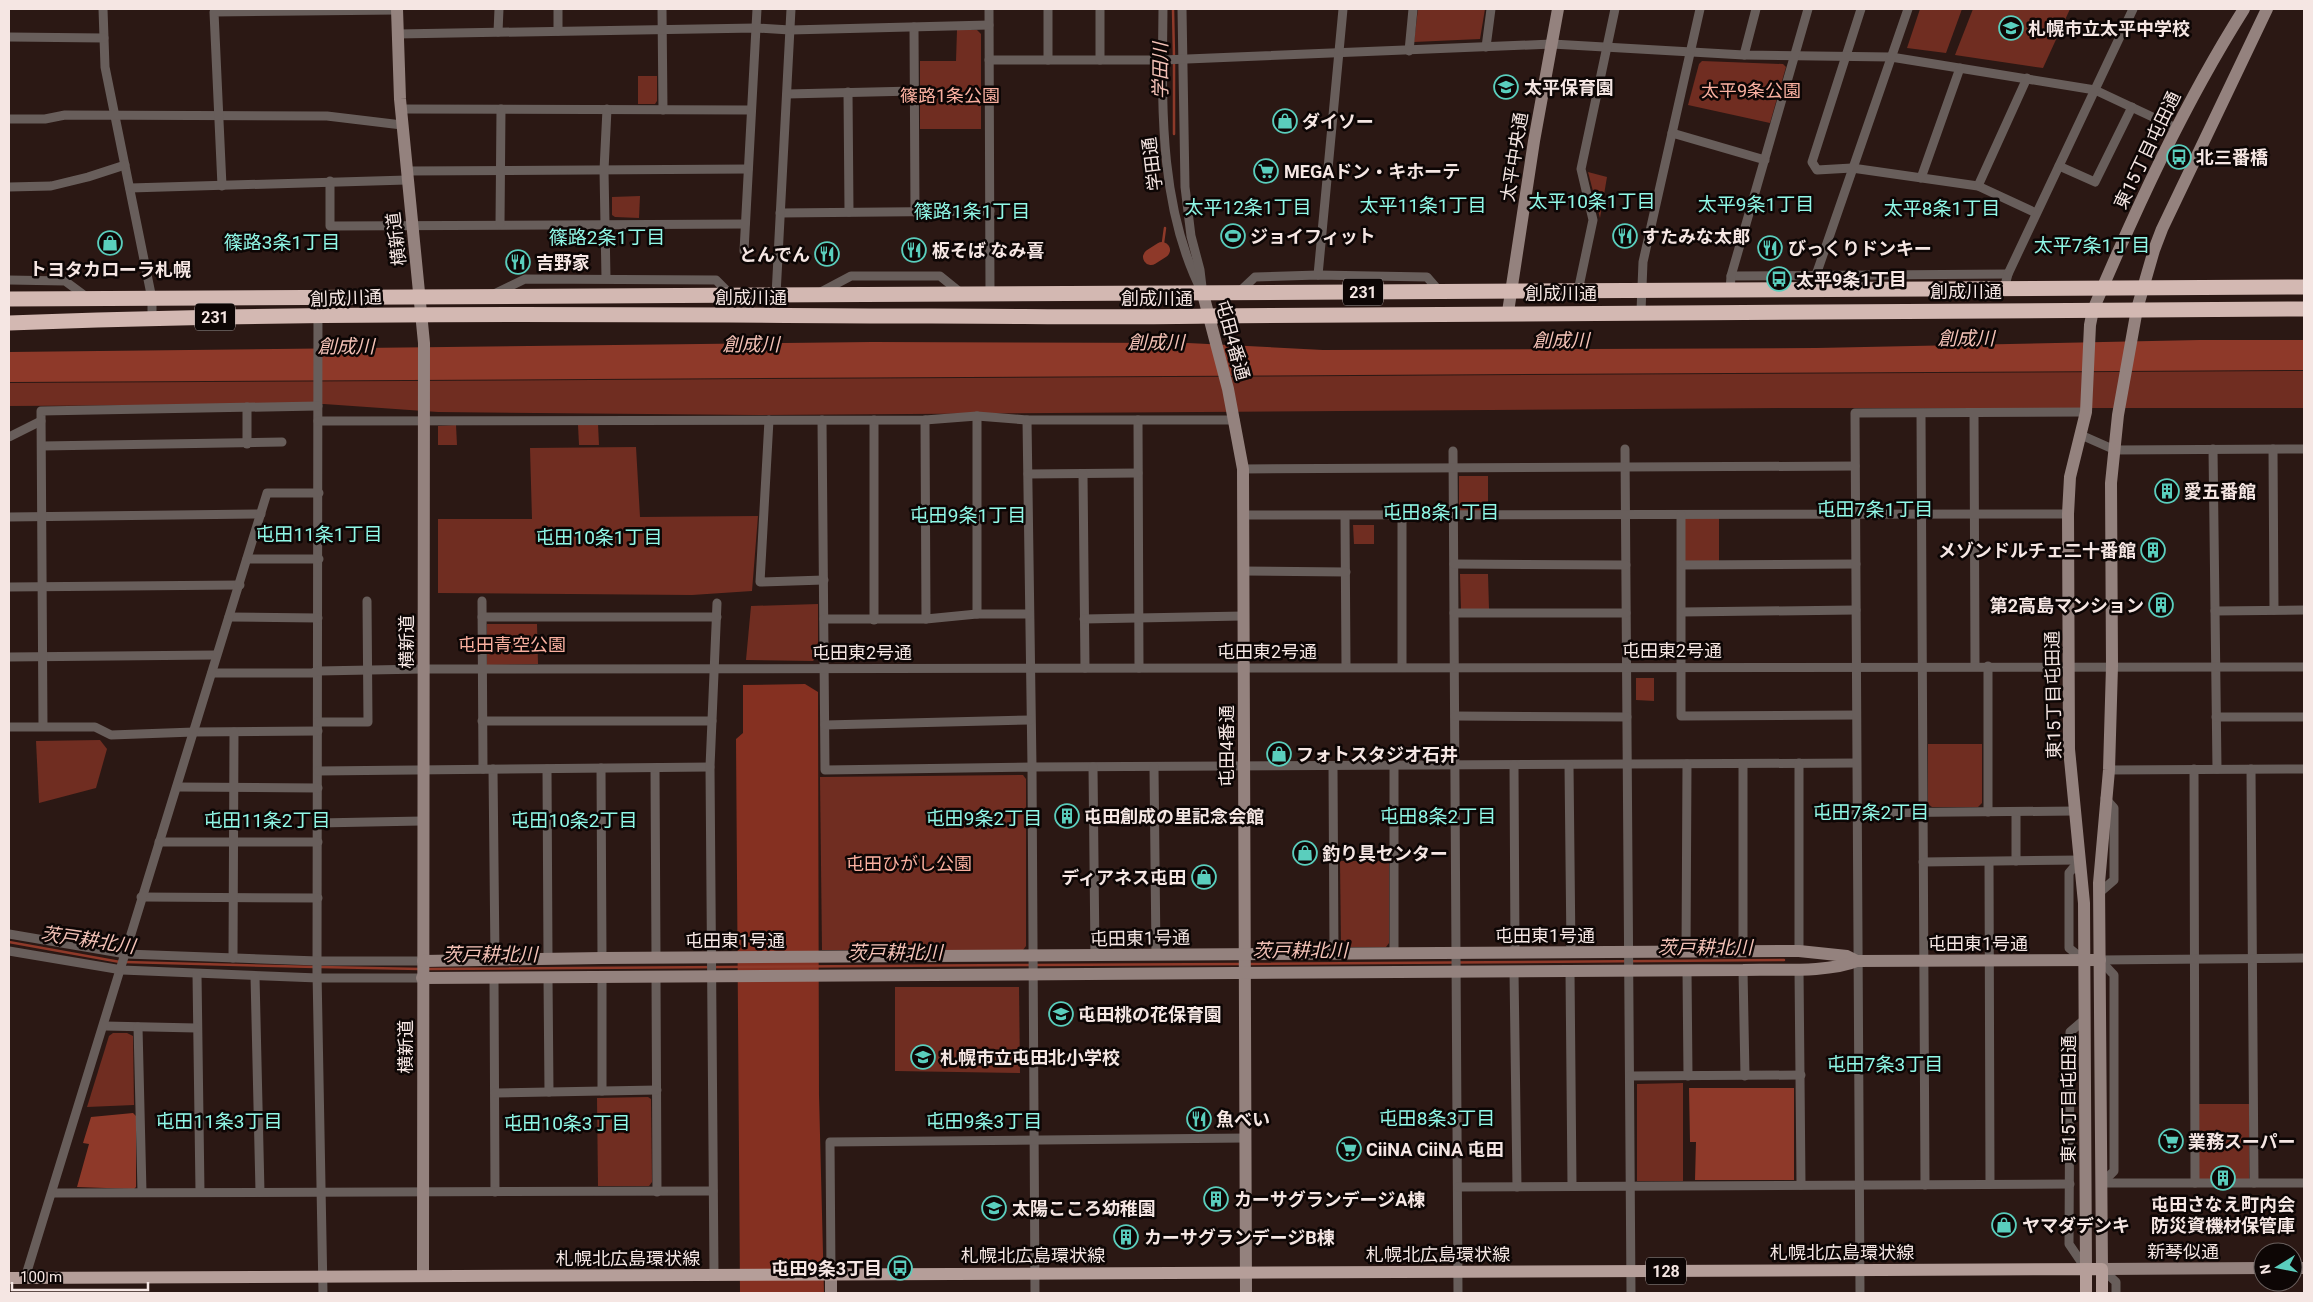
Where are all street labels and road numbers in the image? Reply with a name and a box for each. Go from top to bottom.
street label: 東15丁目屯田通 [2109,88,2185,212]
street label: 太平中央通 [1497,111,1531,203]
street label: 学田通 [1138,136,1166,192]
street label: 横新道 [382,211,410,267]
road number: 231 [1343,278,1383,306]
street label: 創成川通 [1930,281,2002,302]
street label: 創成川通 [1525,283,1597,304]
street label: 創成川通 [310,286,382,310]
street label: 創成川通 [715,287,787,308]
street label: 創成川通 [1121,288,1193,309]
street label: 屯田4番通 [1212,298,1254,382]
road number: 231 [195,304,235,330]
street label: 横新道 [396,615,417,669]
street label: 東15丁目屯田通 [2041,631,2065,759]
street label: 屯田東2号通 [1622,640,1722,661]
street label: 屯田東2号通 [1217,641,1317,662]
street label: 屯田東2号通 [812,642,912,663]
street label: 屯田4番通 [1216,705,1237,787]
street label: 屯田東1号通 [1495,925,1595,946]
street label: 屯田東1号通 [1090,927,1190,949]
street label: 屯田東1号通 [685,930,785,951]
street label: 屯田東1号通 [1928,933,2028,954]
street label: 横新道 [395,1020,416,1074]
street label: 東15丁目屯田通 [2058,1035,2079,1163]
street label: 新琴似通 [2147,1241,2219,1262]
street label: 札幌北広島環状線 [1770,1242,1914,1263]
street label: 札幌北広島環状線 [1366,1244,1510,1265]
street label: 札幌北広島環状線 [961,1245,1105,1266]
street label: 札幌北広島環状線 [556,1248,700,1269]
road number: 128 [1646,1258,1686,1284]

